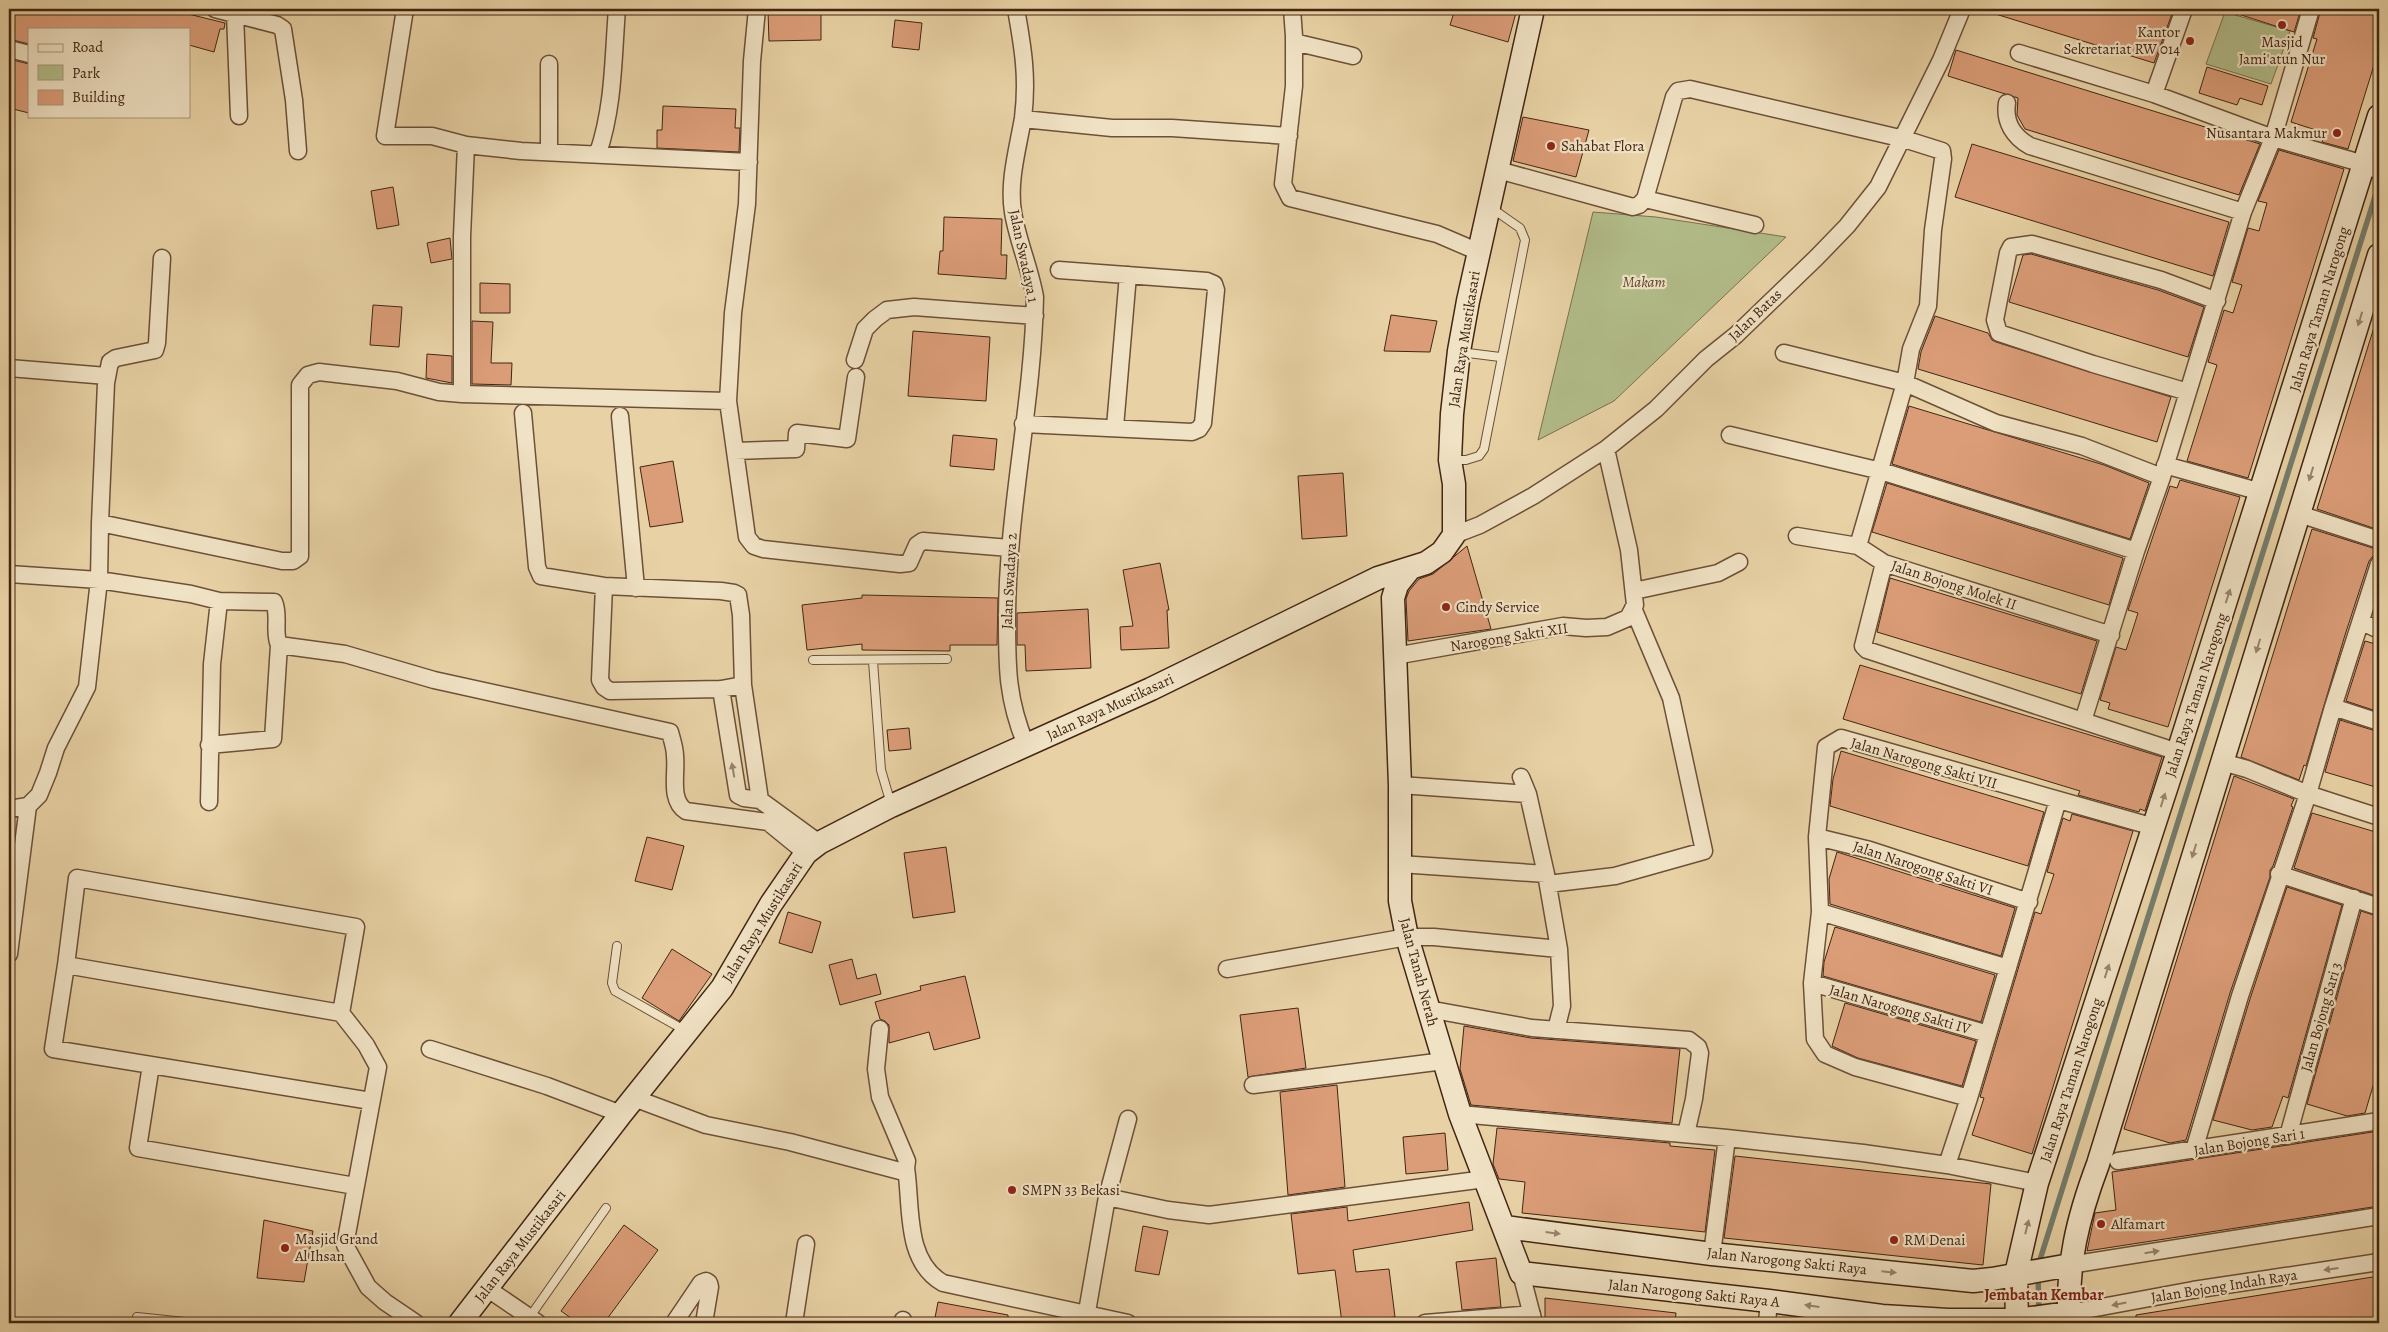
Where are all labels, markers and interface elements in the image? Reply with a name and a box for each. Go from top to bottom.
marker: Masjid Jami'atun Nur [2276,19,2288,31]
place label: Kantor Sekretariat RW 014 [2063,22,2180,59]
legend [28,28,190,118]
place label: Masjid Jami'atun Nur [2239,32,2326,69]
marker: Kantor Sekretariat RW 014 [2184,35,2196,47]
text: Road [72,37,104,57]
text: Park [72,63,101,83]
text: Building [72,87,125,107]
place label: Nusantara Makmur [2206,123,2327,143]
marker: Nusantara Makmur [2331,127,2343,139]
place label: Sahabat Flora [1561,136,1645,156]
marker: Sahabat Flora [1545,140,1557,152]
street label: Jalan Swadaya 1 [1004,208,1044,304]
street label: Jalan Raya Taman Narogong [2284,224,2354,394]
street label: Jalan Raya Mustikasari [1443,269,1485,409]
park label: Makam [1622,272,1666,292]
street label: Jalan Batas [1724,284,1786,346]
one-way arrow [2355,311,2363,326]
one-way arrow [2307,466,2315,481]
street label: Jalan Swadaya 2 [996,532,1022,630]
street label: Jalan Bojong Molek II [1889,555,2019,615]
one-way arrow [2225,588,2233,603]
place label: Cindy Service [1456,597,1540,617]
marker: Cindy Service [1440,601,1452,613]
street label: Jalan Raya Taman Narogong [2160,610,2232,780]
street label: Narogong Sakti XII [1449,618,1569,656]
one-way arrow [2254,638,2261,653]
street label: Jalan Raya Mustikasari [1043,669,1177,745]
street label: Jalan Narogong Sakti VII [1848,732,2000,794]
one-way arrow [729,761,737,777]
one-way arrow [2159,793,2167,808]
street label: Jalan Narogong Sakti VI [1850,836,1996,900]
one-way arrow [2190,844,2198,859]
street label: Jalan Raya Mustikasari [717,858,807,986]
street label: Jalan Tanah Nerah [1395,915,1443,1029]
street label: Jalan Bojong Sari 3 [2296,960,2346,1074]
one-way arrow [2103,964,2111,979]
street label: Jalan Narogong Sakti IV [1827,979,1974,1039]
street label: Jalan Raya Taman Narogong [2035,995,2107,1165]
street label: Jalan Bojong Sari 1 [2192,1123,2306,1161]
place label: SMPN 33 Bekasi [1022,1180,1120,1200]
marker: SMPN 33 Bekasi [1006,1184,1018,1196]
street label: Jalan Raya Mustikasari [470,1185,570,1307]
place label: Alfamart [2110,1214,2165,1234]
marker: Alfamart [2095,1218,2107,1230]
one-way arrow [2023,1219,2031,1234]
place label: Masjid Grand Al Ihsan [294,1229,379,1266]
one-way arrow [1546,1229,1562,1237]
place label: RM Denai [1904,1230,1966,1250]
marker: RM Denai [1888,1234,1900,1246]
marker: Masjid Grand Al Ihsan [279,1242,291,1254]
street label: Jalan Narogong Sakti Raya [1706,1243,1868,1279]
one-way arrow [2145,1247,2161,1255]
street label: Jalan Bojong Indah Raya [2149,1265,2299,1307]
one-way arrow [2323,1265,2339,1273]
one-way arrow [1881,1268,1897,1276]
street label: Jalan Narogong Sakti Raya A [1607,1274,1781,1312]
district label: Jembatan Kembar [1984,1284,2104,1306]
one-way arrow [2111,1300,2126,1308]
one-way arrow [1803,1302,1819,1310]

